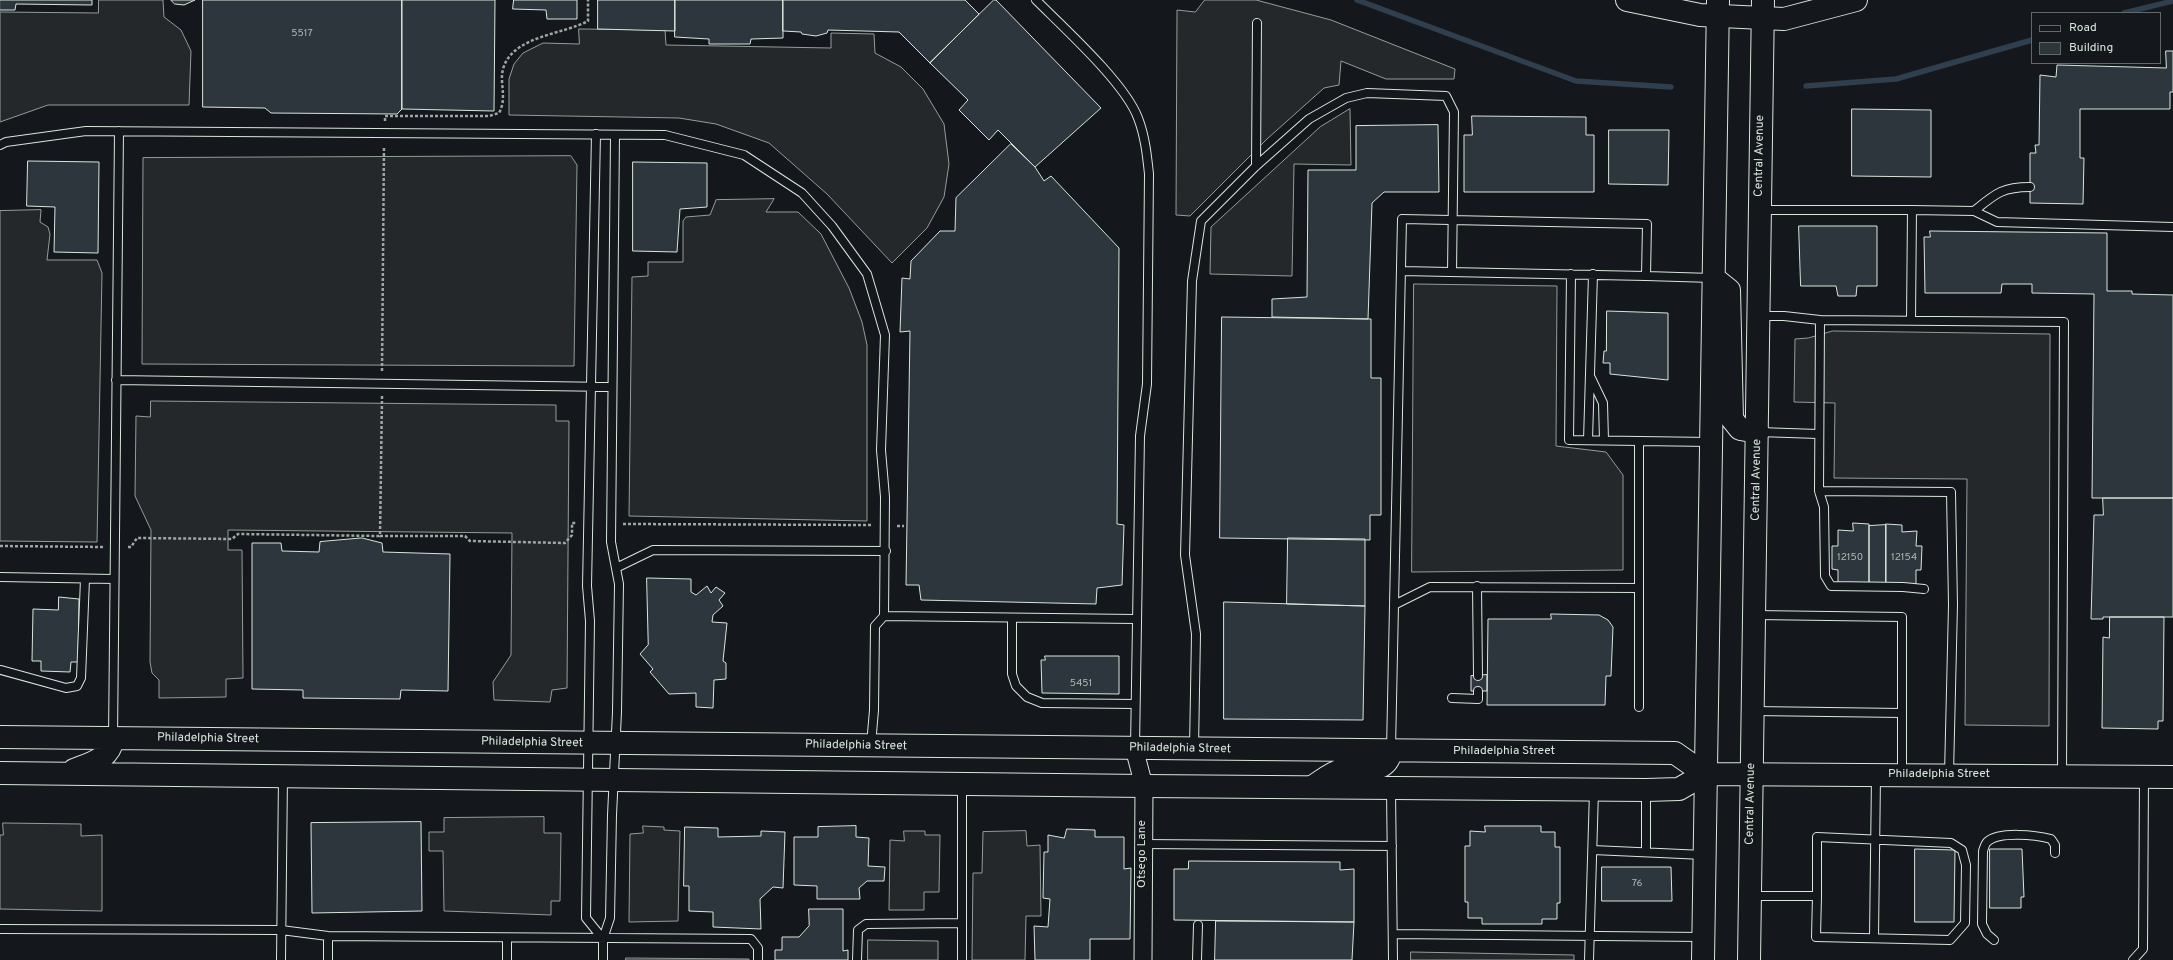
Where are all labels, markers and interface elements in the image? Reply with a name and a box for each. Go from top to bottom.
legend [2031,12,2161,64]
text: Road [2069,20,2097,36]
house number: 5517 [291,28,313,40]
text: Building [2069,40,2113,56]
street label: Central Avenue [1752,115,1768,197]
street label: Central Avenue [1749,439,1765,521]
house number: 12150 [1837,552,1863,564]
house number: 12154 [1891,552,1917,564]
house number: 5451 [1070,678,1092,690]
street label: Philadelphia Street [157,731,259,747]
street label: Philadelphia Street [481,735,583,751]
street label: Philadelphia Street [805,738,907,754]
street label: Philadelphia Street [1129,741,1231,757]
street label: Philadelphia Street [1453,745,1555,759]
street label: Central Avenue [1743,763,1759,845]
street label: Philadelphia Street [1888,768,1990,782]
street label: Otsego Lane [1136,820,1150,888]
house number: 76 [1632,878,1642,890]

